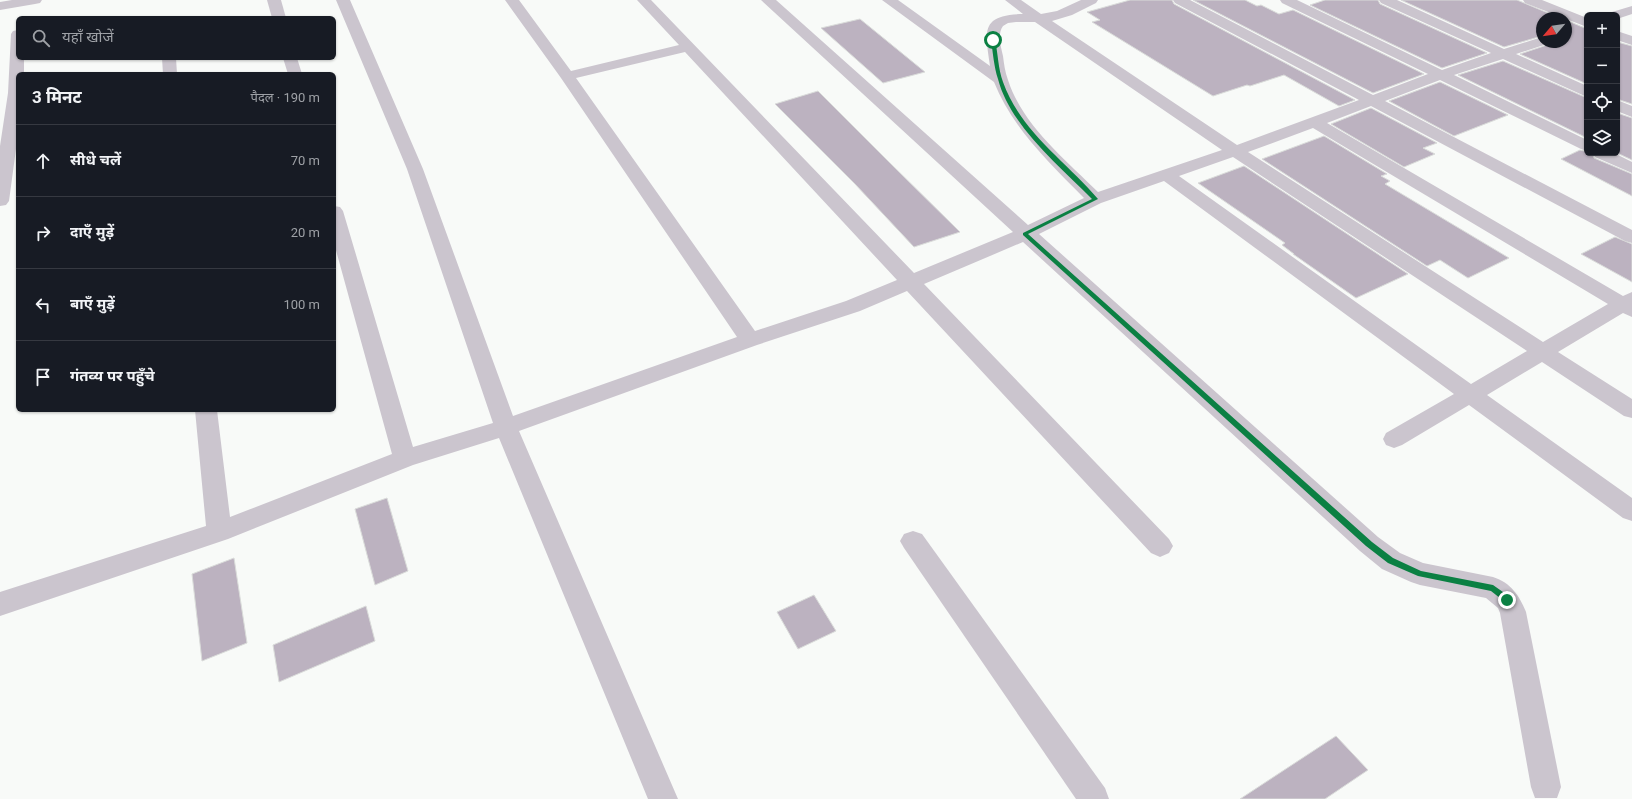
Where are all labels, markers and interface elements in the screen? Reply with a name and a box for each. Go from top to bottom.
north arrow [1536,12,1572,48]
map controls [1584,12,1620,156]
button: + [1584,12,1620,48]
search box [16,16,336,60]
icon: search [30,27,52,49]
text: यहाँ खोजें [62,28,114,46]
route start [984,31,1002,49]
button: − [1584,48,1620,84]
button: locate [1584,84,1620,120]
text: 3 मिनट [32,87,82,107]
text: पैदल · 190 m [251,90,320,105]
button: layers [1584,120,1620,156]
icon: ahead [32,150,54,172]
text: सीधे चलें [70,151,121,169]
text: 70 m [291,153,320,168]
icon: right [32,222,54,244]
text: दाएँ मुड़ें [70,223,114,241]
text: 20 m [291,225,320,240]
icon: left [32,294,54,316]
text: बाएँ मुड़ें [70,295,115,313]
text: 100 m [283,297,320,312]
icon: arrive [32,366,54,388]
text: गंतव्य पर पहुँचे [70,367,155,385]
route end [1498,591,1516,609]

